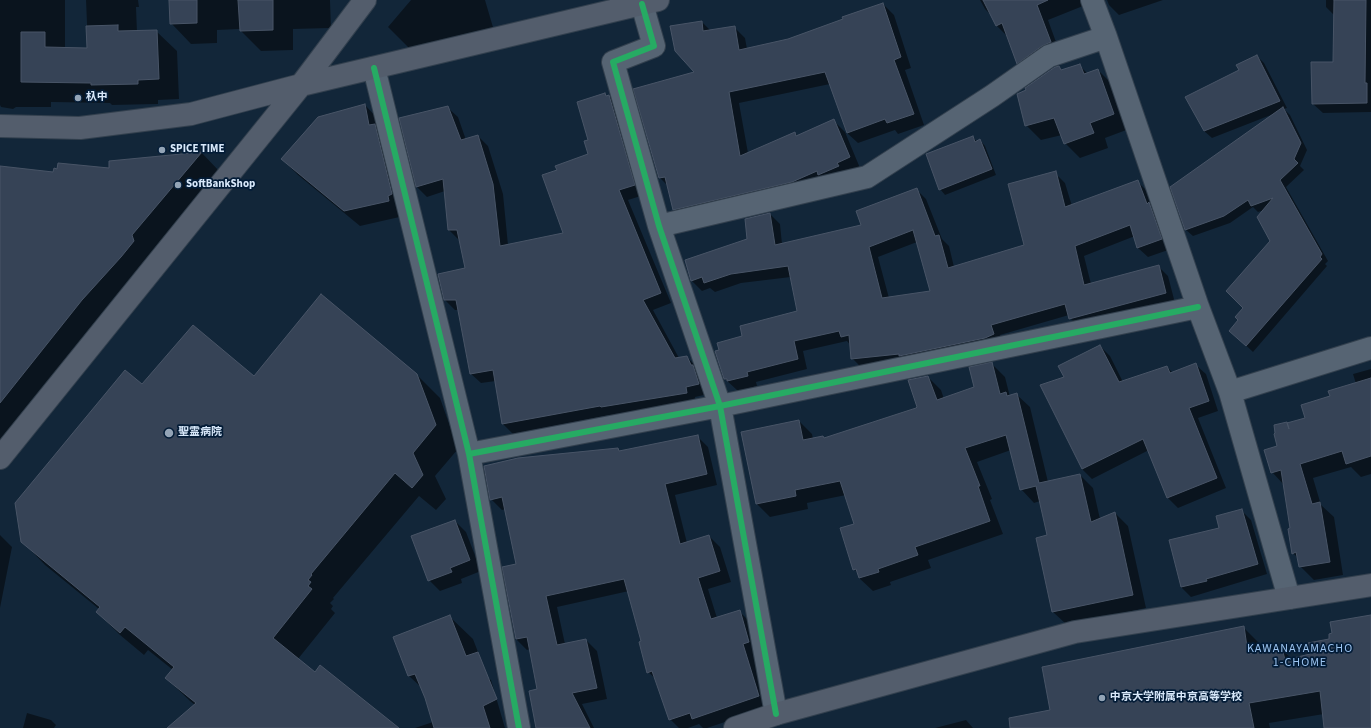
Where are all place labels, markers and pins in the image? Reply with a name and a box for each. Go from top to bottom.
place label: 杁中 [86,91,108,105]
marker: 杁中 [73,93,83,103]
place label: SPICE TIME [170,143,224,157]
marker: SPICE TIME [157,145,167,155]
place label: SoftBankShop [186,178,255,192]
marker: SoftBankShop [173,180,183,190]
place label: 聖霊病院 [178,426,222,440]
marker: 聖霊病院 [163,427,175,439]
place label: 中京大学附属中京高等学校 [1110,691,1242,705]
marker: 中京大学附属中京高等学校 [1097,693,1107,703]

